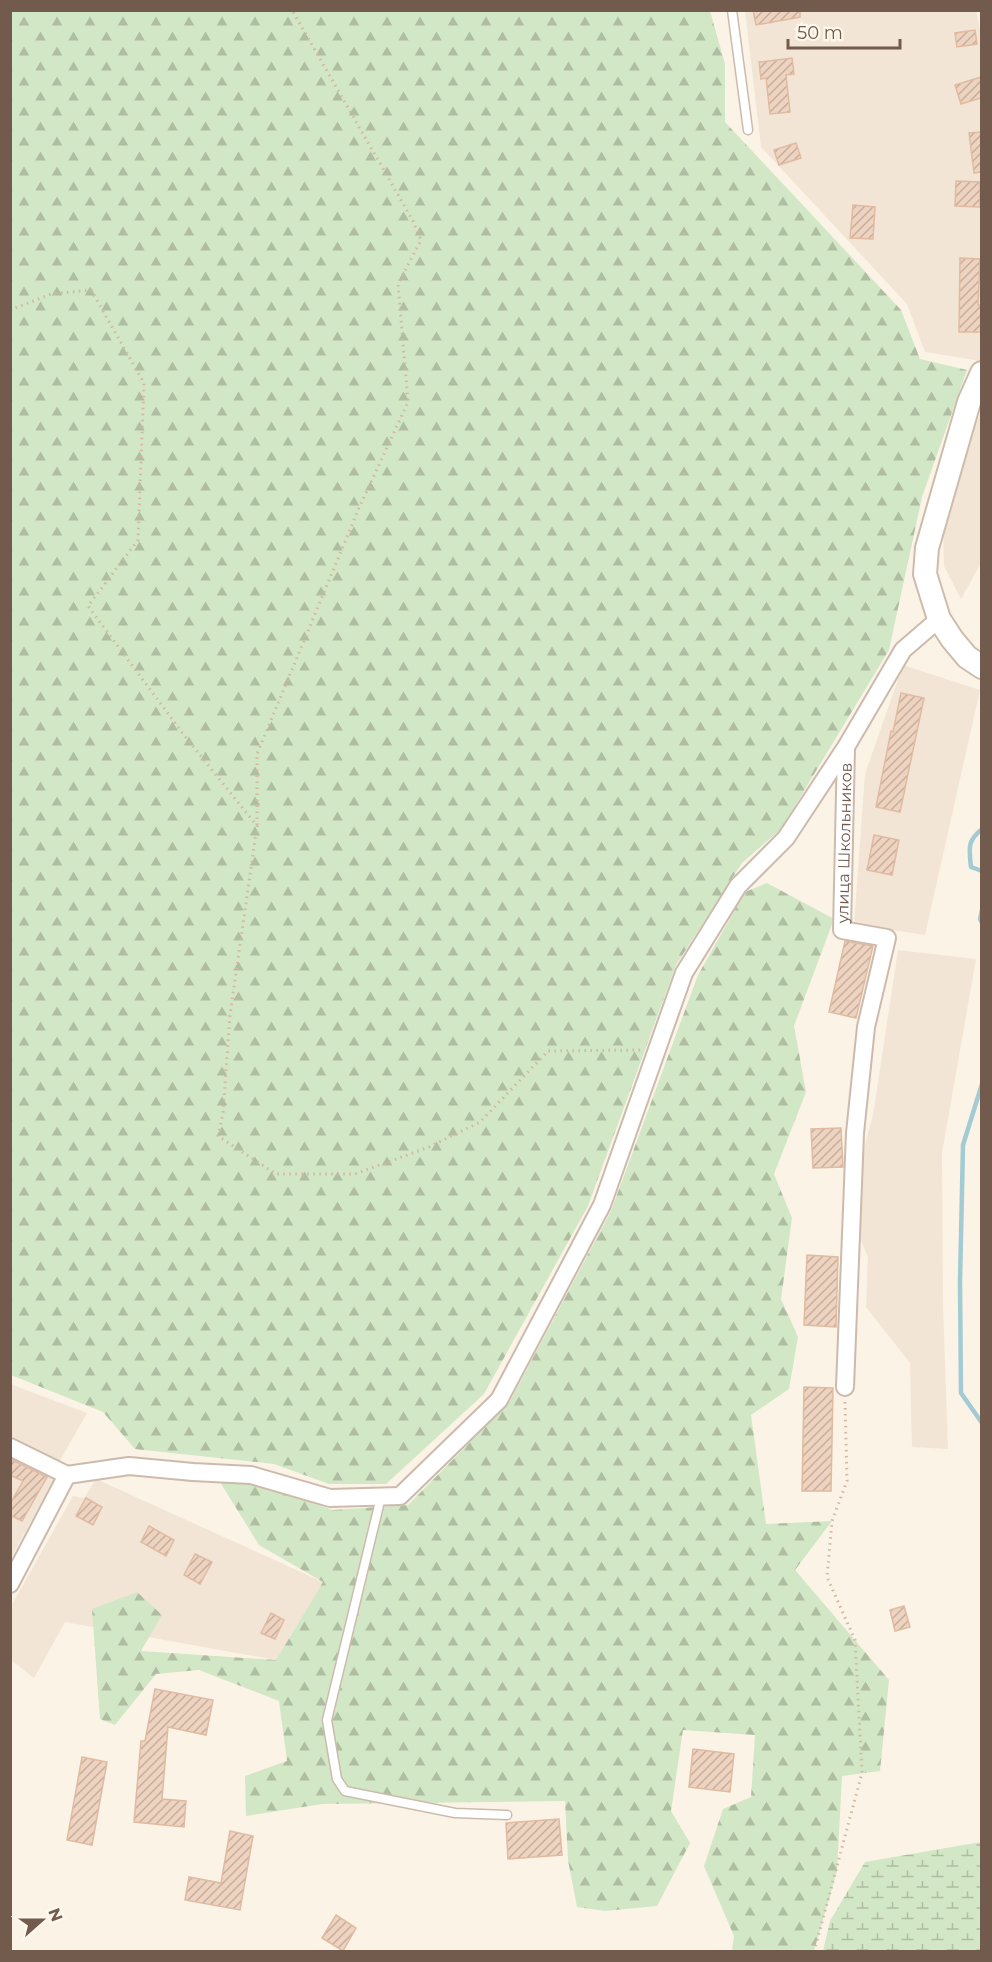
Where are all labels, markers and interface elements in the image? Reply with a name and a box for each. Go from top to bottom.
scale bar [788,12,900,50]
text: 50 m [797,22,843,44]
street label: улица Школьников [833,762,855,925]
north arrow [12,1890,72,1950]
text: N [44,1905,67,1924]

